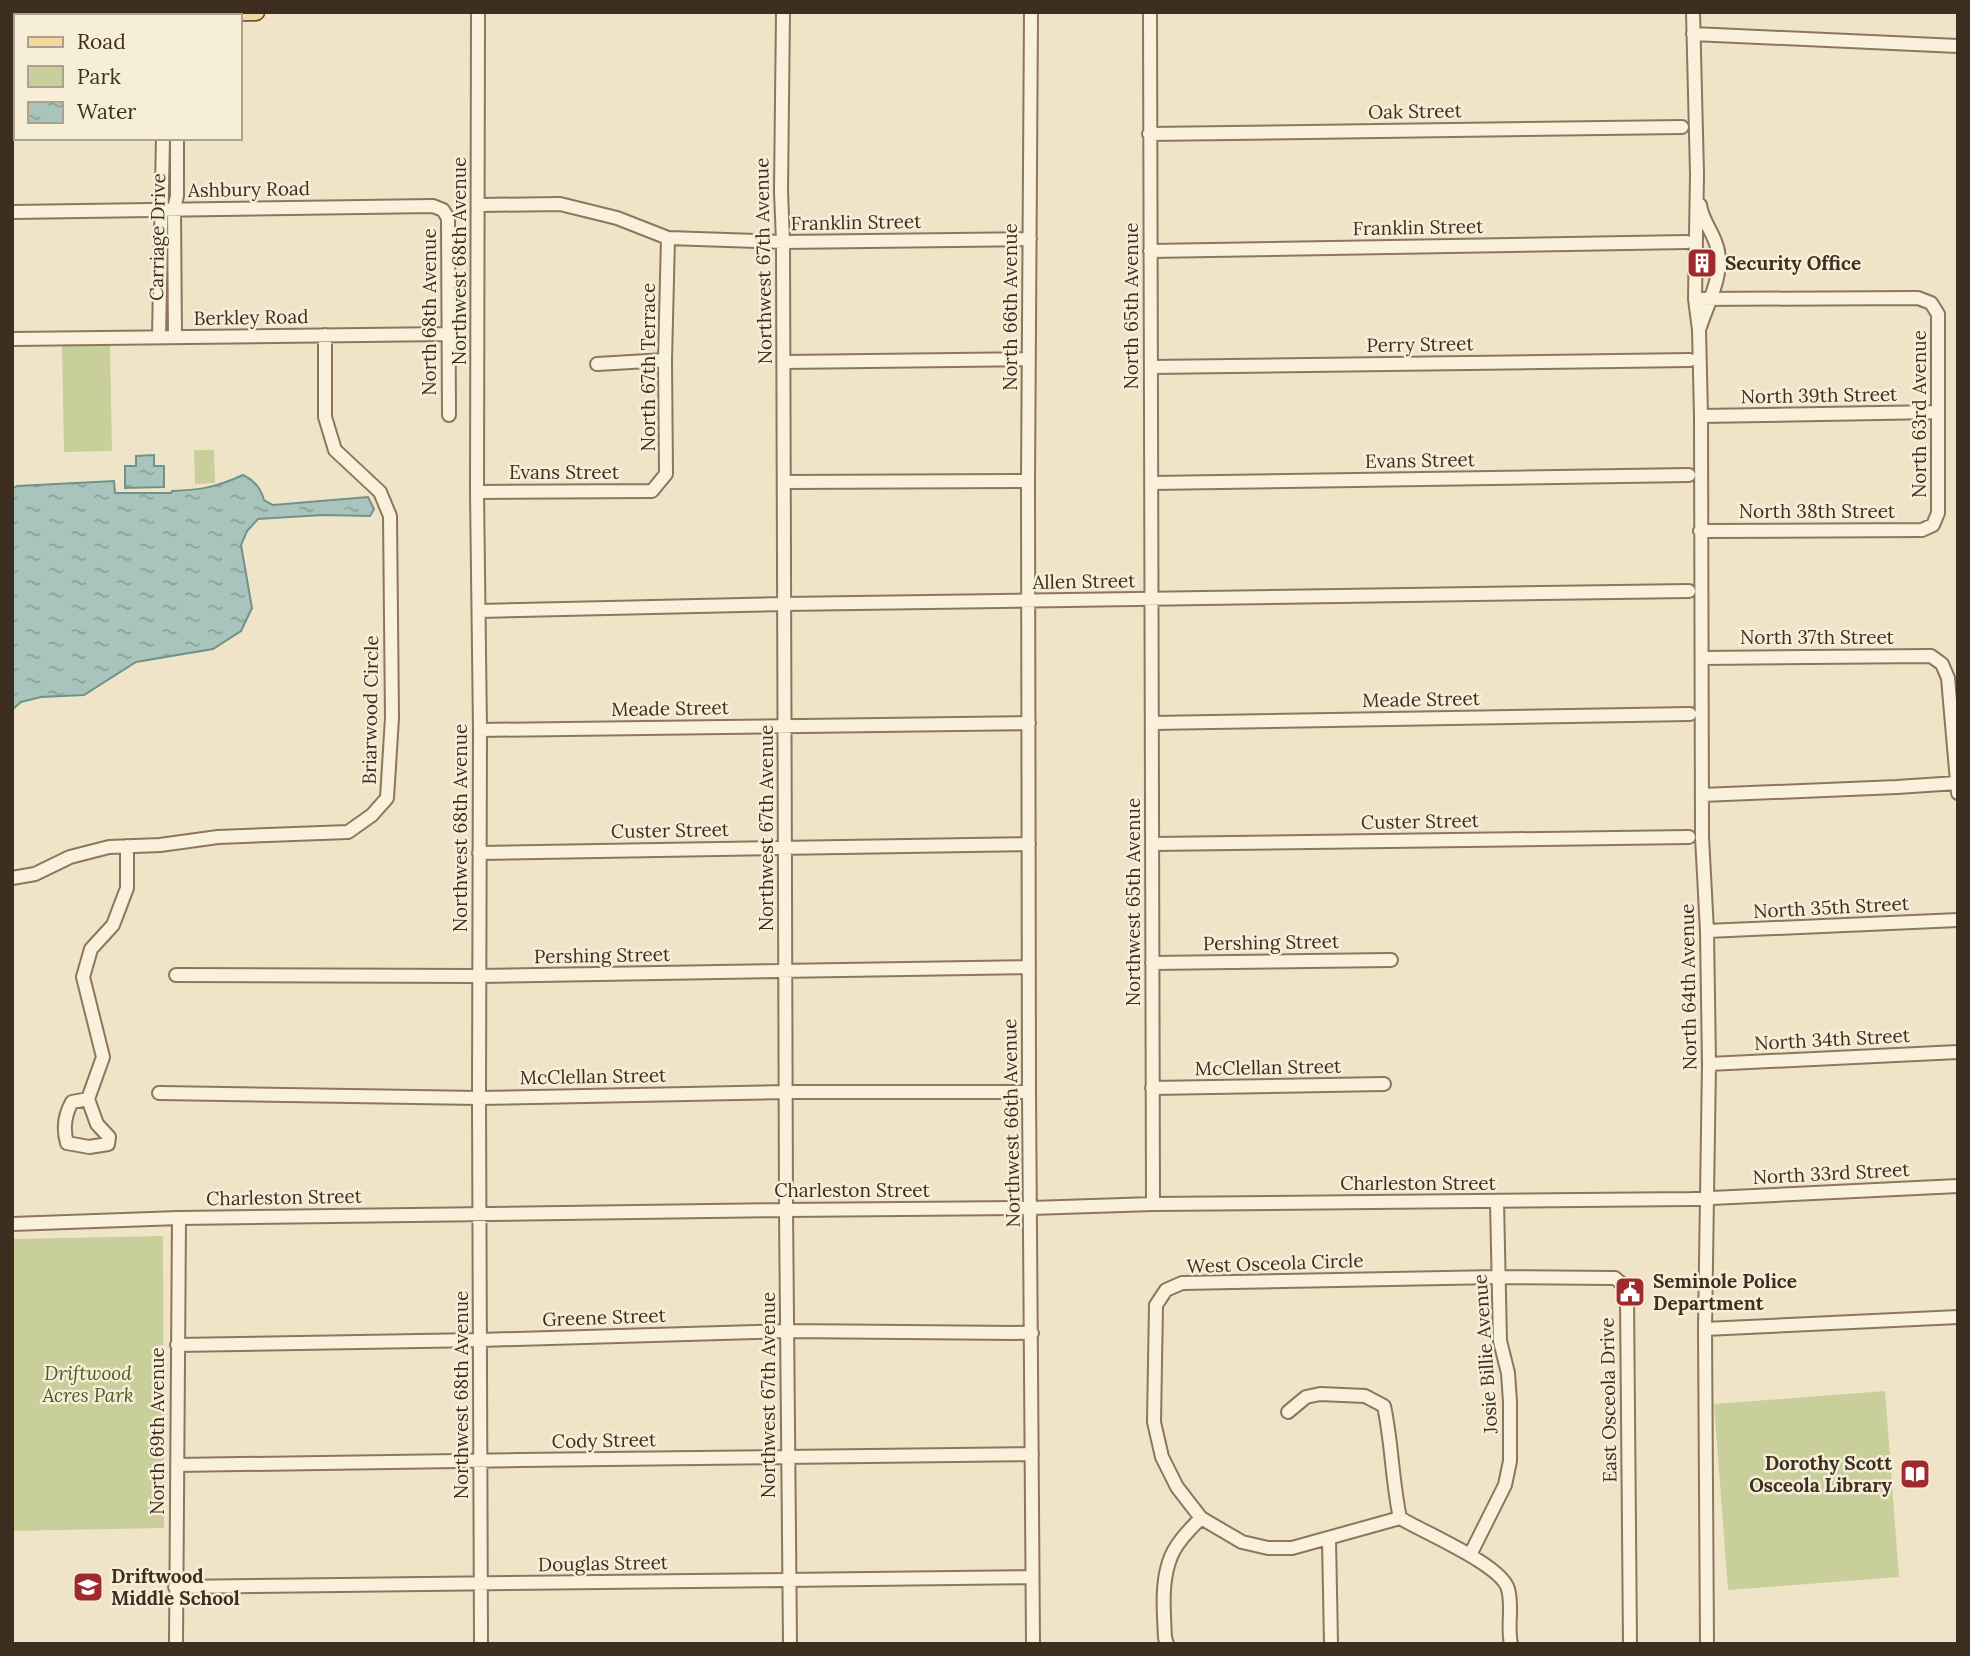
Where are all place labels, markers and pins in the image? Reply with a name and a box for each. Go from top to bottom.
building icon: Security Office [1685,246,1719,280]
place label: Security Office [1725,251,1861,275]
place label: Seminole Police Department [1653,1269,1797,1315]
public building icon: Seminole Police Department [1613,1275,1647,1309]
place label: Dorothy Scott Osceola Library [1749,1451,1893,1497]
library icon: Dorothy Scott Osceola Library [1898,1457,1932,1491]
place label: Driftwood Middle School [111,1564,240,1610]
school or university icon: Driftwood Middle School [71,1570,105,1604]

